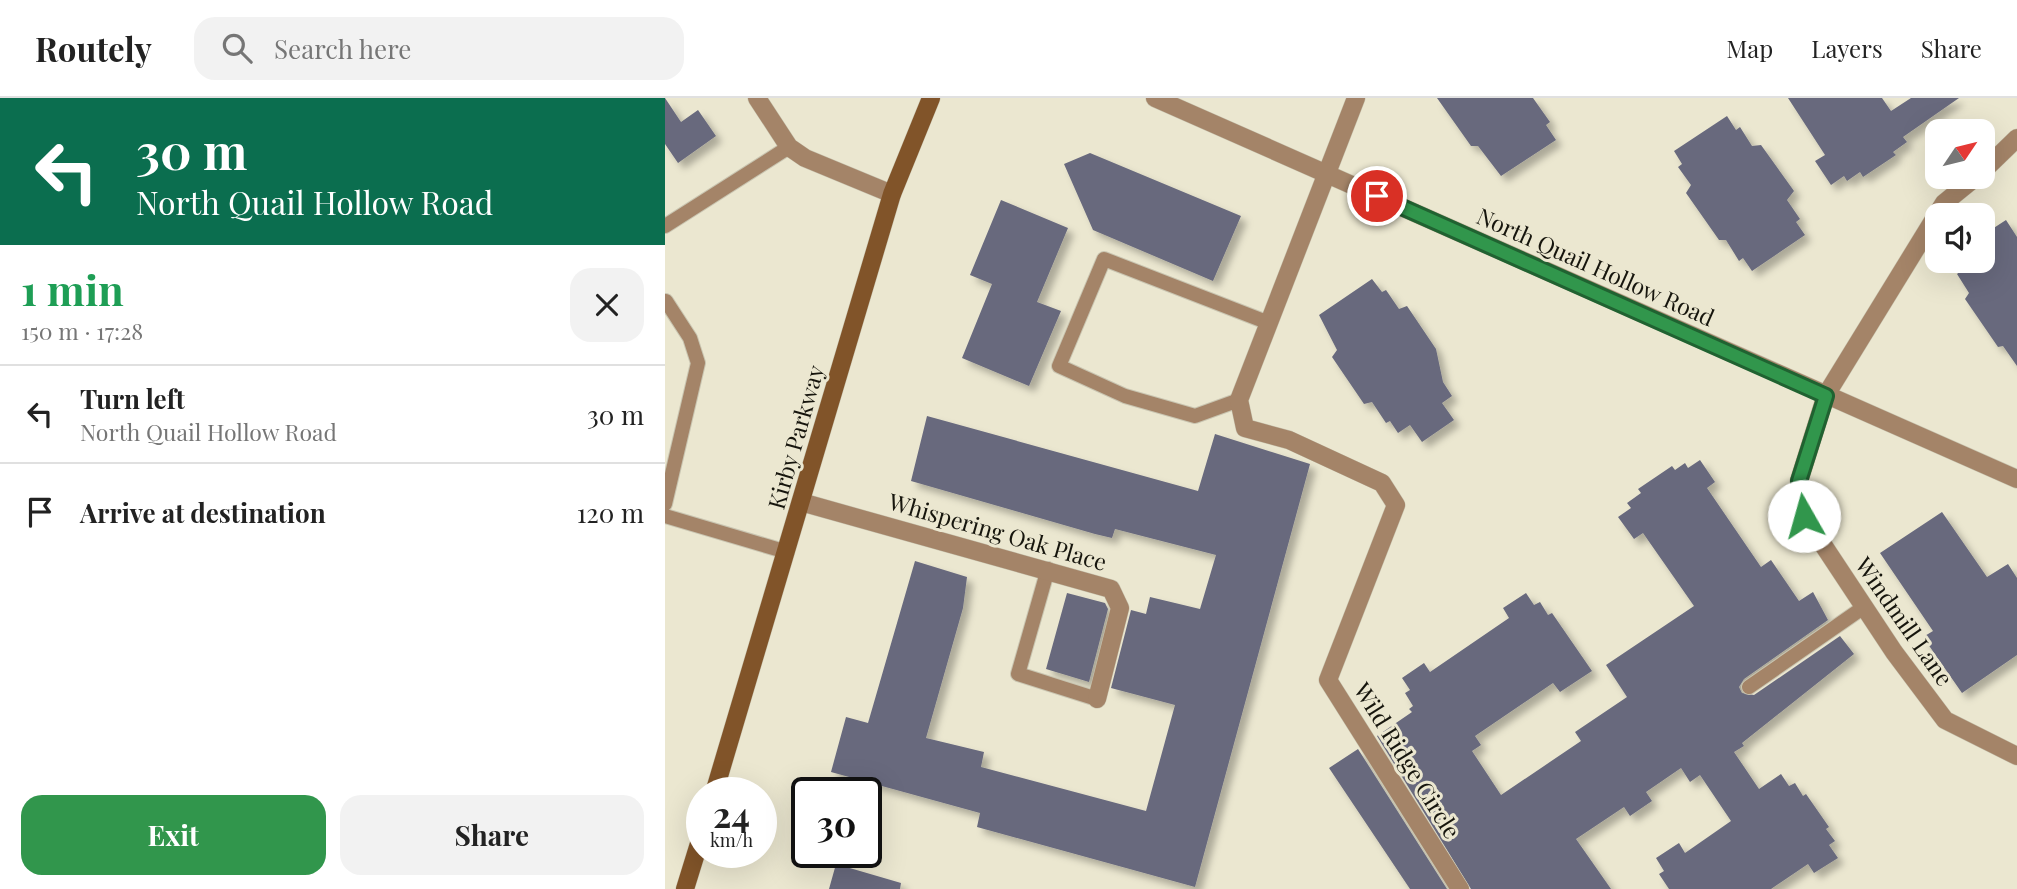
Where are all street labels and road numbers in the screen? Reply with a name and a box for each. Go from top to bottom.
street label: North Quail Hollow Road [1472,200,1720,332]
street label: Kirby Parkway [760,361,831,513]
street label: Whispering Oak Place [885,485,1111,577]
street label: Windmill Lane [1849,550,1961,692]
street label: Wild Ridge Circle [1347,675,1468,844]

